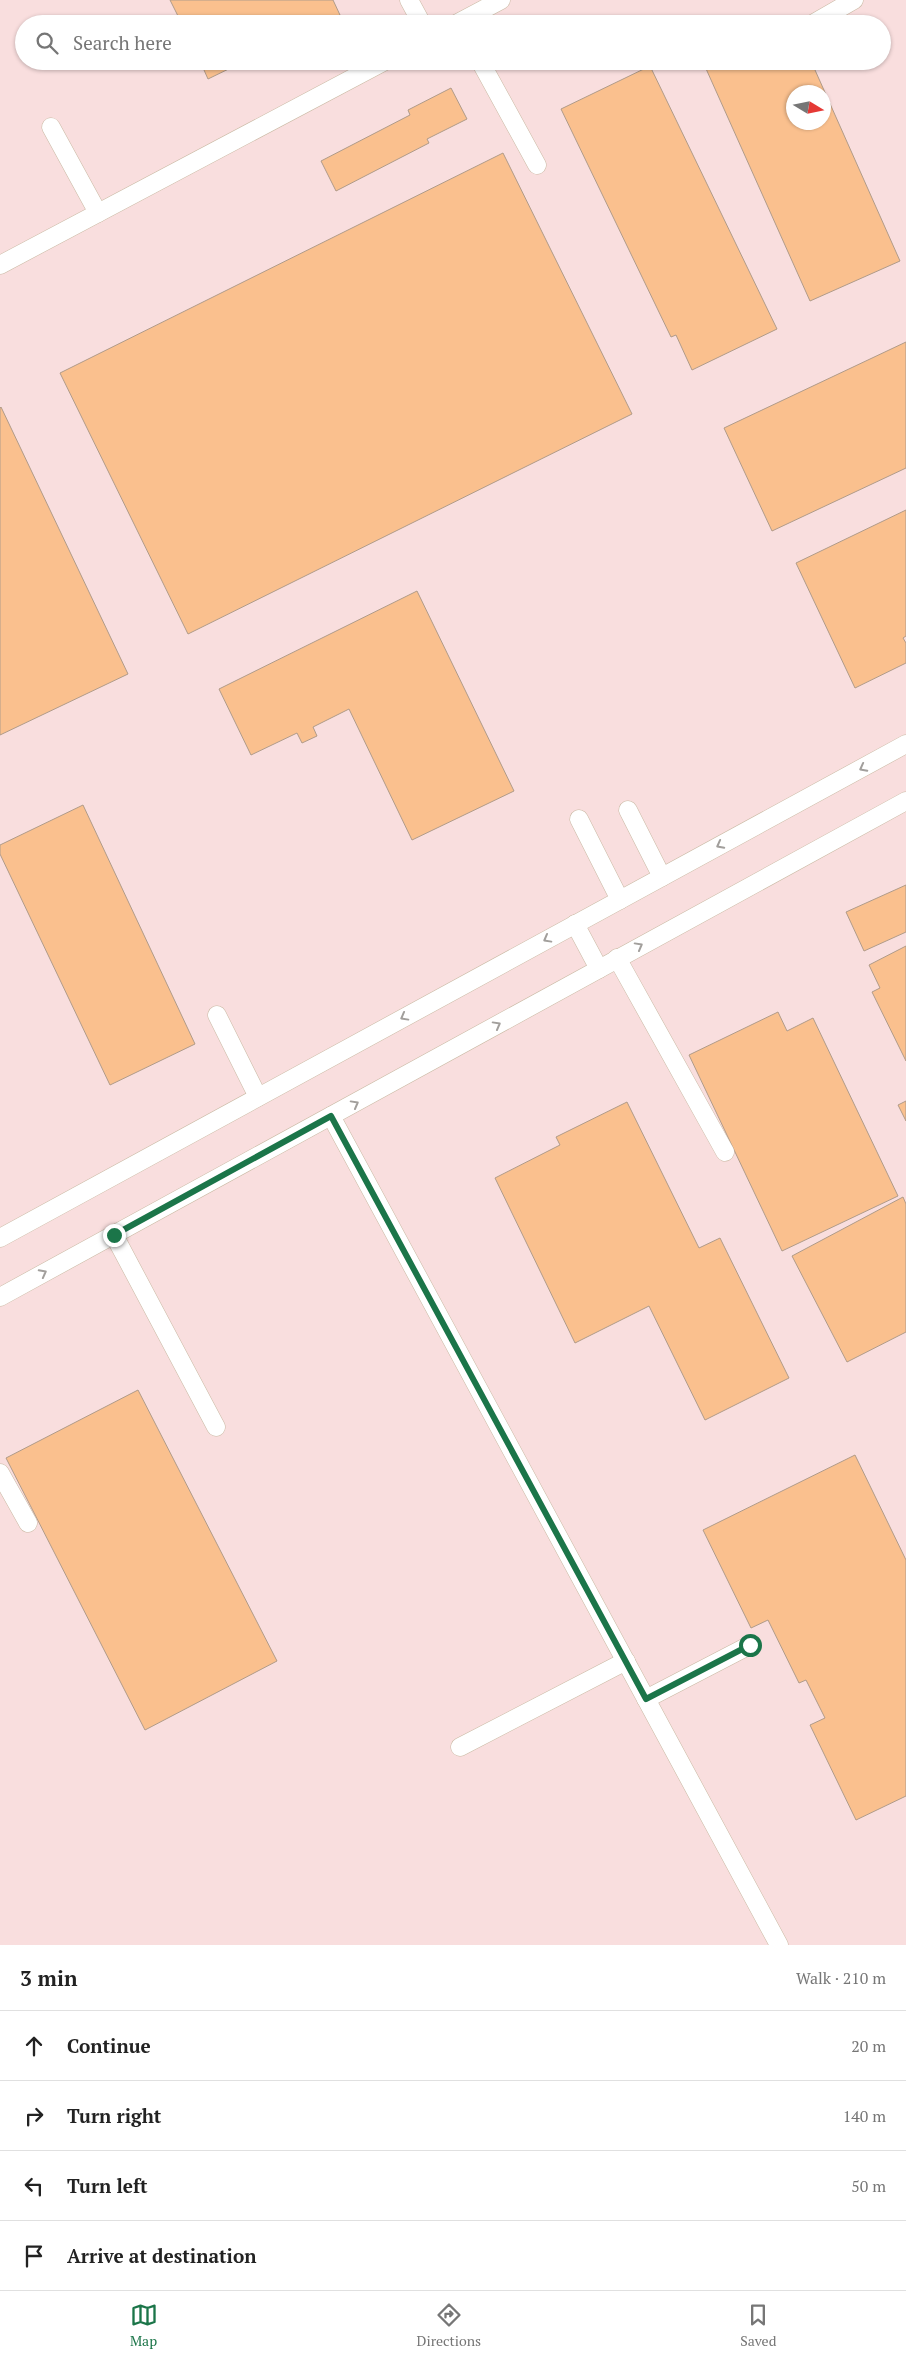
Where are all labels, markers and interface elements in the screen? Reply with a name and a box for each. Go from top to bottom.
search box [15,15,891,70]
icon: search [33,29,61,57]
text: Search here [73,30,172,55]
north arrow [786,85,831,130]
one-way arrow [859,761,868,771]
one-way arrow [717,839,726,849]
one-way arrow [543,933,552,943]
one-way arrow [634,943,643,953]
one-way arrow [401,1011,410,1021]
one-way arrow [492,1021,501,1031]
one-way arrow [349,1100,358,1110]
route end [103,1224,126,1247]
one-way arrow [38,1270,47,1280]
route start [739,1634,762,1657]
text: 3 min [20,1964,77,1992]
text: Walk · 210 m [796,1967,886,1989]
icon: ahead [20,2032,48,2060]
text: Continue [67,2033,151,2058]
text: 20 m [851,2035,886,2057]
icon: right [20,2102,48,2130]
text: Turn right [67,2103,161,2128]
text: 140 m [843,2105,886,2127]
icon: left [20,2172,48,2200]
text: Turn left [67,2173,148,2198]
text: 50 m [851,2175,886,2197]
icon: arrive [20,2242,48,2270]
text: Arrive at destination [67,2243,256,2268]
tab: Map [130,2301,158,2350]
tab: Directions [417,2301,481,2350]
tab: Saved [740,2301,776,2350]

